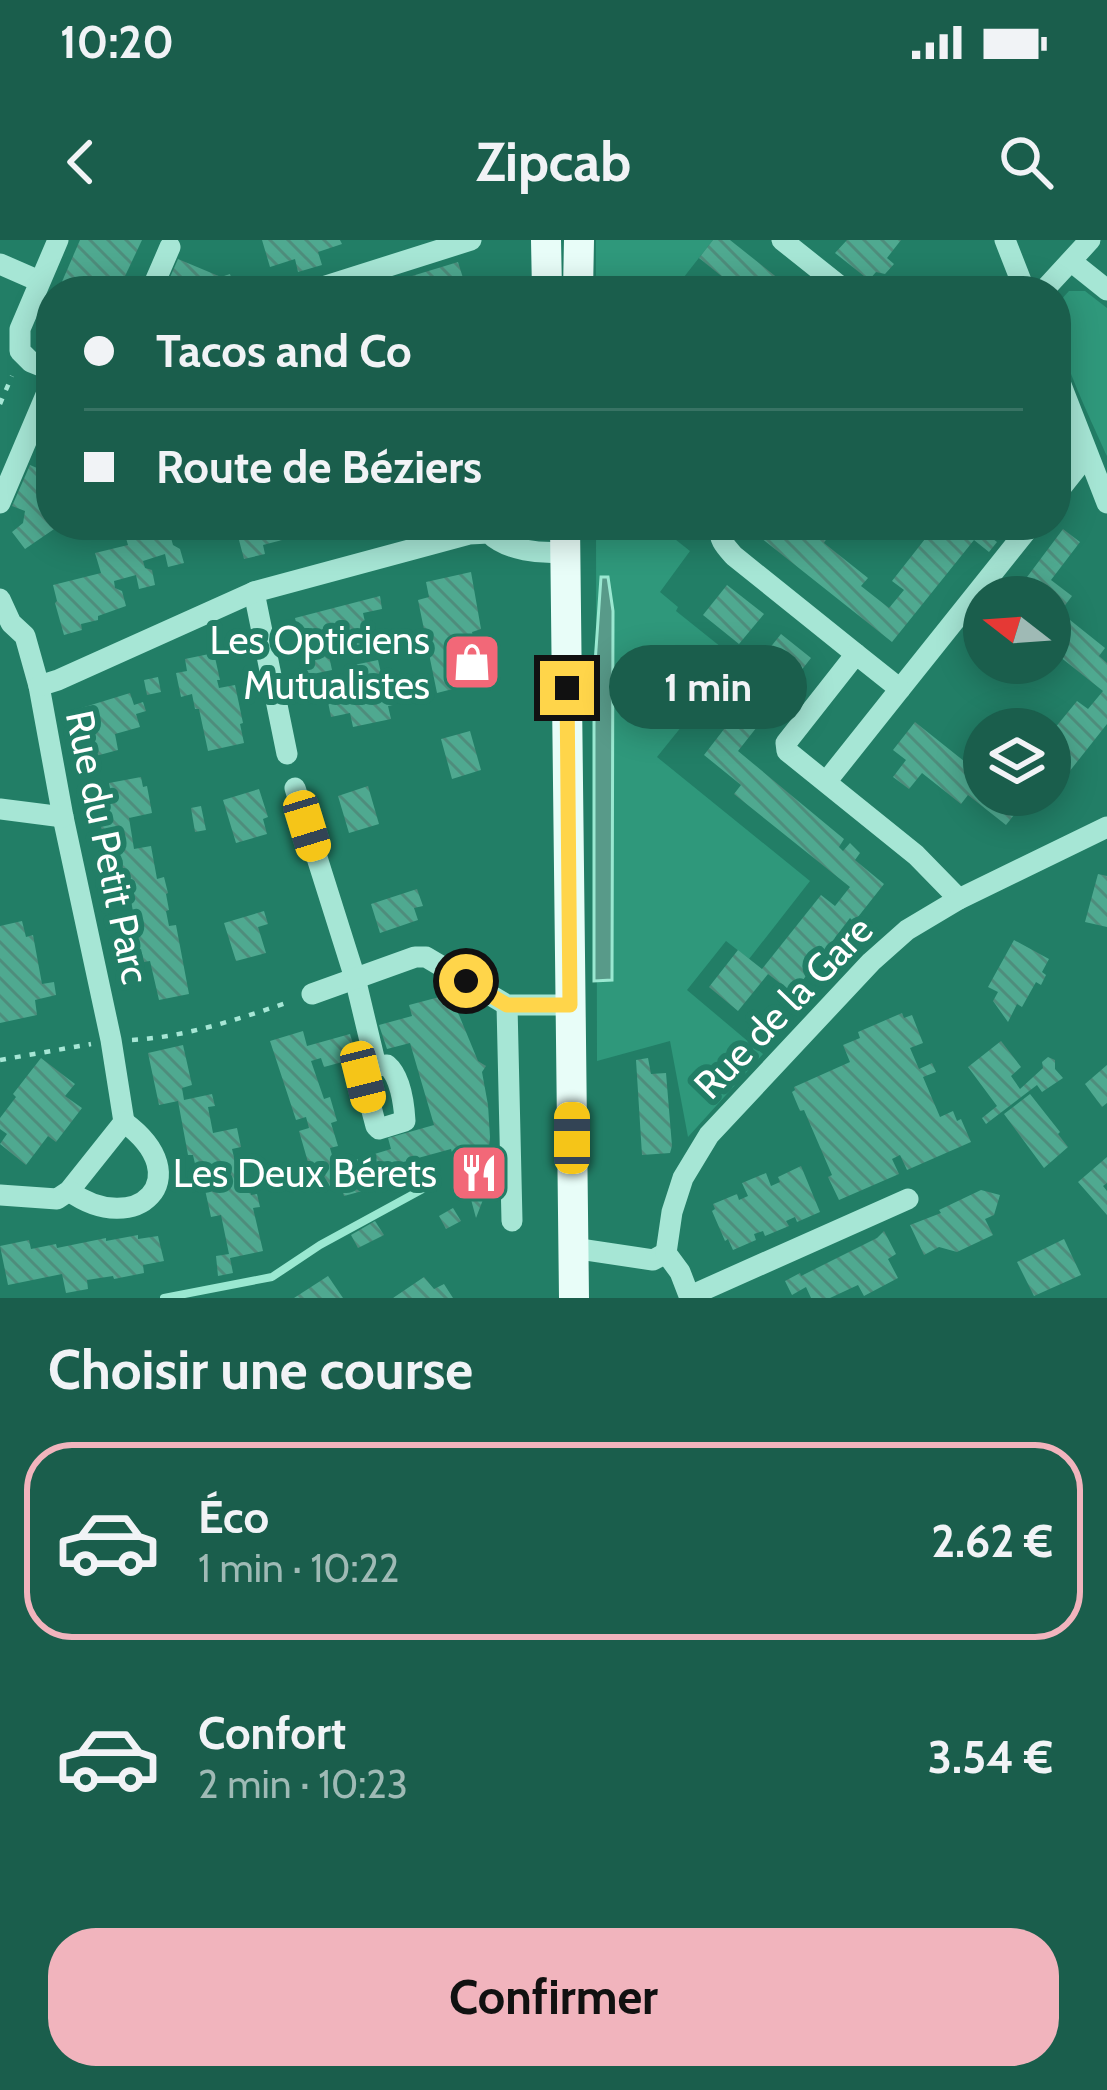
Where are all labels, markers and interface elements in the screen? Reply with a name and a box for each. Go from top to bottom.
text: 10:20 [60,15,174,69]
icon: back [48,129,114,195]
text: Zipcab [476,129,631,195]
icon: search [993,129,1059,195]
text: Tacos and Co [156,324,412,378]
text: Route de Béziers [156,440,482,494]
north arrow [963,576,1071,684]
map controls [963,576,1071,816]
place label: Les Opticiens Mutualistes [209,616,430,709]
shop icon: Les Opticiens Mutualistes [441,631,503,693]
callout: 1 min [609,646,807,730]
route end [540,661,594,715]
text: 1 min [664,663,752,711]
street label: Rue du Petit Parc [56,706,160,988]
button: layers [963,708,1071,816]
car [279,786,335,866]
street label: Rue de la Gare [684,905,882,1109]
route start [439,954,493,1008]
car [337,1038,389,1116]
car [554,1102,590,1174]
restaurant icon: Les Deux Bérets [448,1142,510,1204]
place label: Les Deux Bérets [173,1149,437,1197]
text: Choisir une course [48,1337,473,1403]
icon: car [54,1487,162,1595]
text: Éco [198,1490,269,1544]
text: 2.62 € [931,1514,1053,1568]
text: 1 min · 10:22 [198,1544,400,1592]
icon: car [54,1703,162,1811]
text: Confort [198,1706,346,1760]
text: 3.54 € [928,1730,1053,1784]
text: 2 min · 10:23 [198,1760,408,1808]
button: Confirmer [48,1928,1059,2066]

